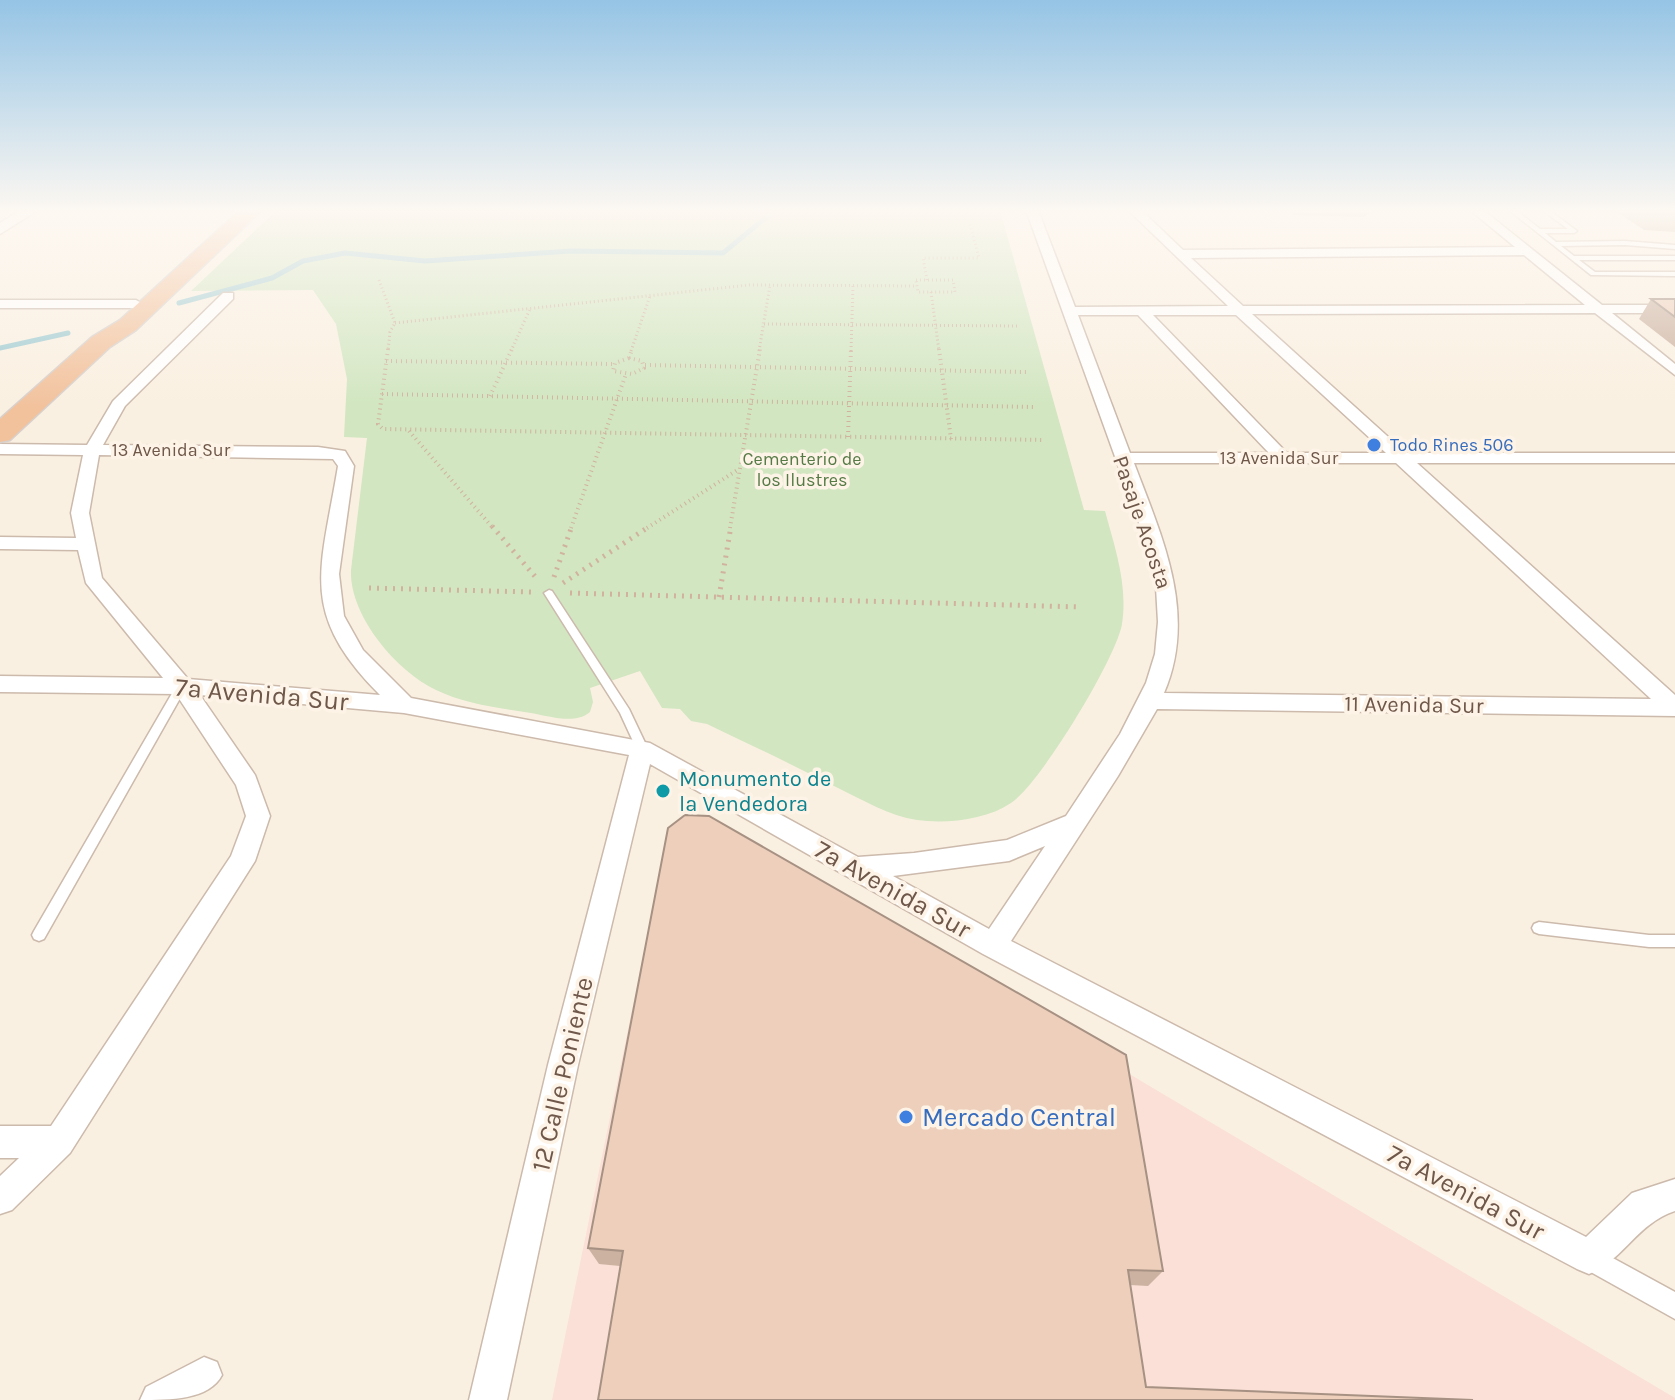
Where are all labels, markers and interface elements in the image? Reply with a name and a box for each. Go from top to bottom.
place label: Todo Rines 506 [1390,434,1514,456]
marker: Todo Rines 506 [1365,436,1383,454]
street label: 13 Avenida Sur [112,439,231,461]
street label: 13 Avenida Sur [1220,447,1339,469]
park label: Cementerio de los Ilustres [742,448,862,491]
street label: Pasaje Acosta [1107,452,1177,592]
street label: 7a Avenida Sur [174,671,350,718]
street label: 11 Avenida Sur [1344,691,1484,719]
place label: Monumento de la Vendedora [679,766,831,817]
marker: Monumento de la Vendedora [654,782,672,800]
street label: 7a Avenida Sur [809,834,977,945]
street label: 12 Calle Poniente [525,974,600,1174]
place label: Mercado Central [922,1102,1116,1133]
marker: Mercado Central [897,1108,915,1126]
street label: 7a Avenida Sur [1382,1138,1550,1247]

